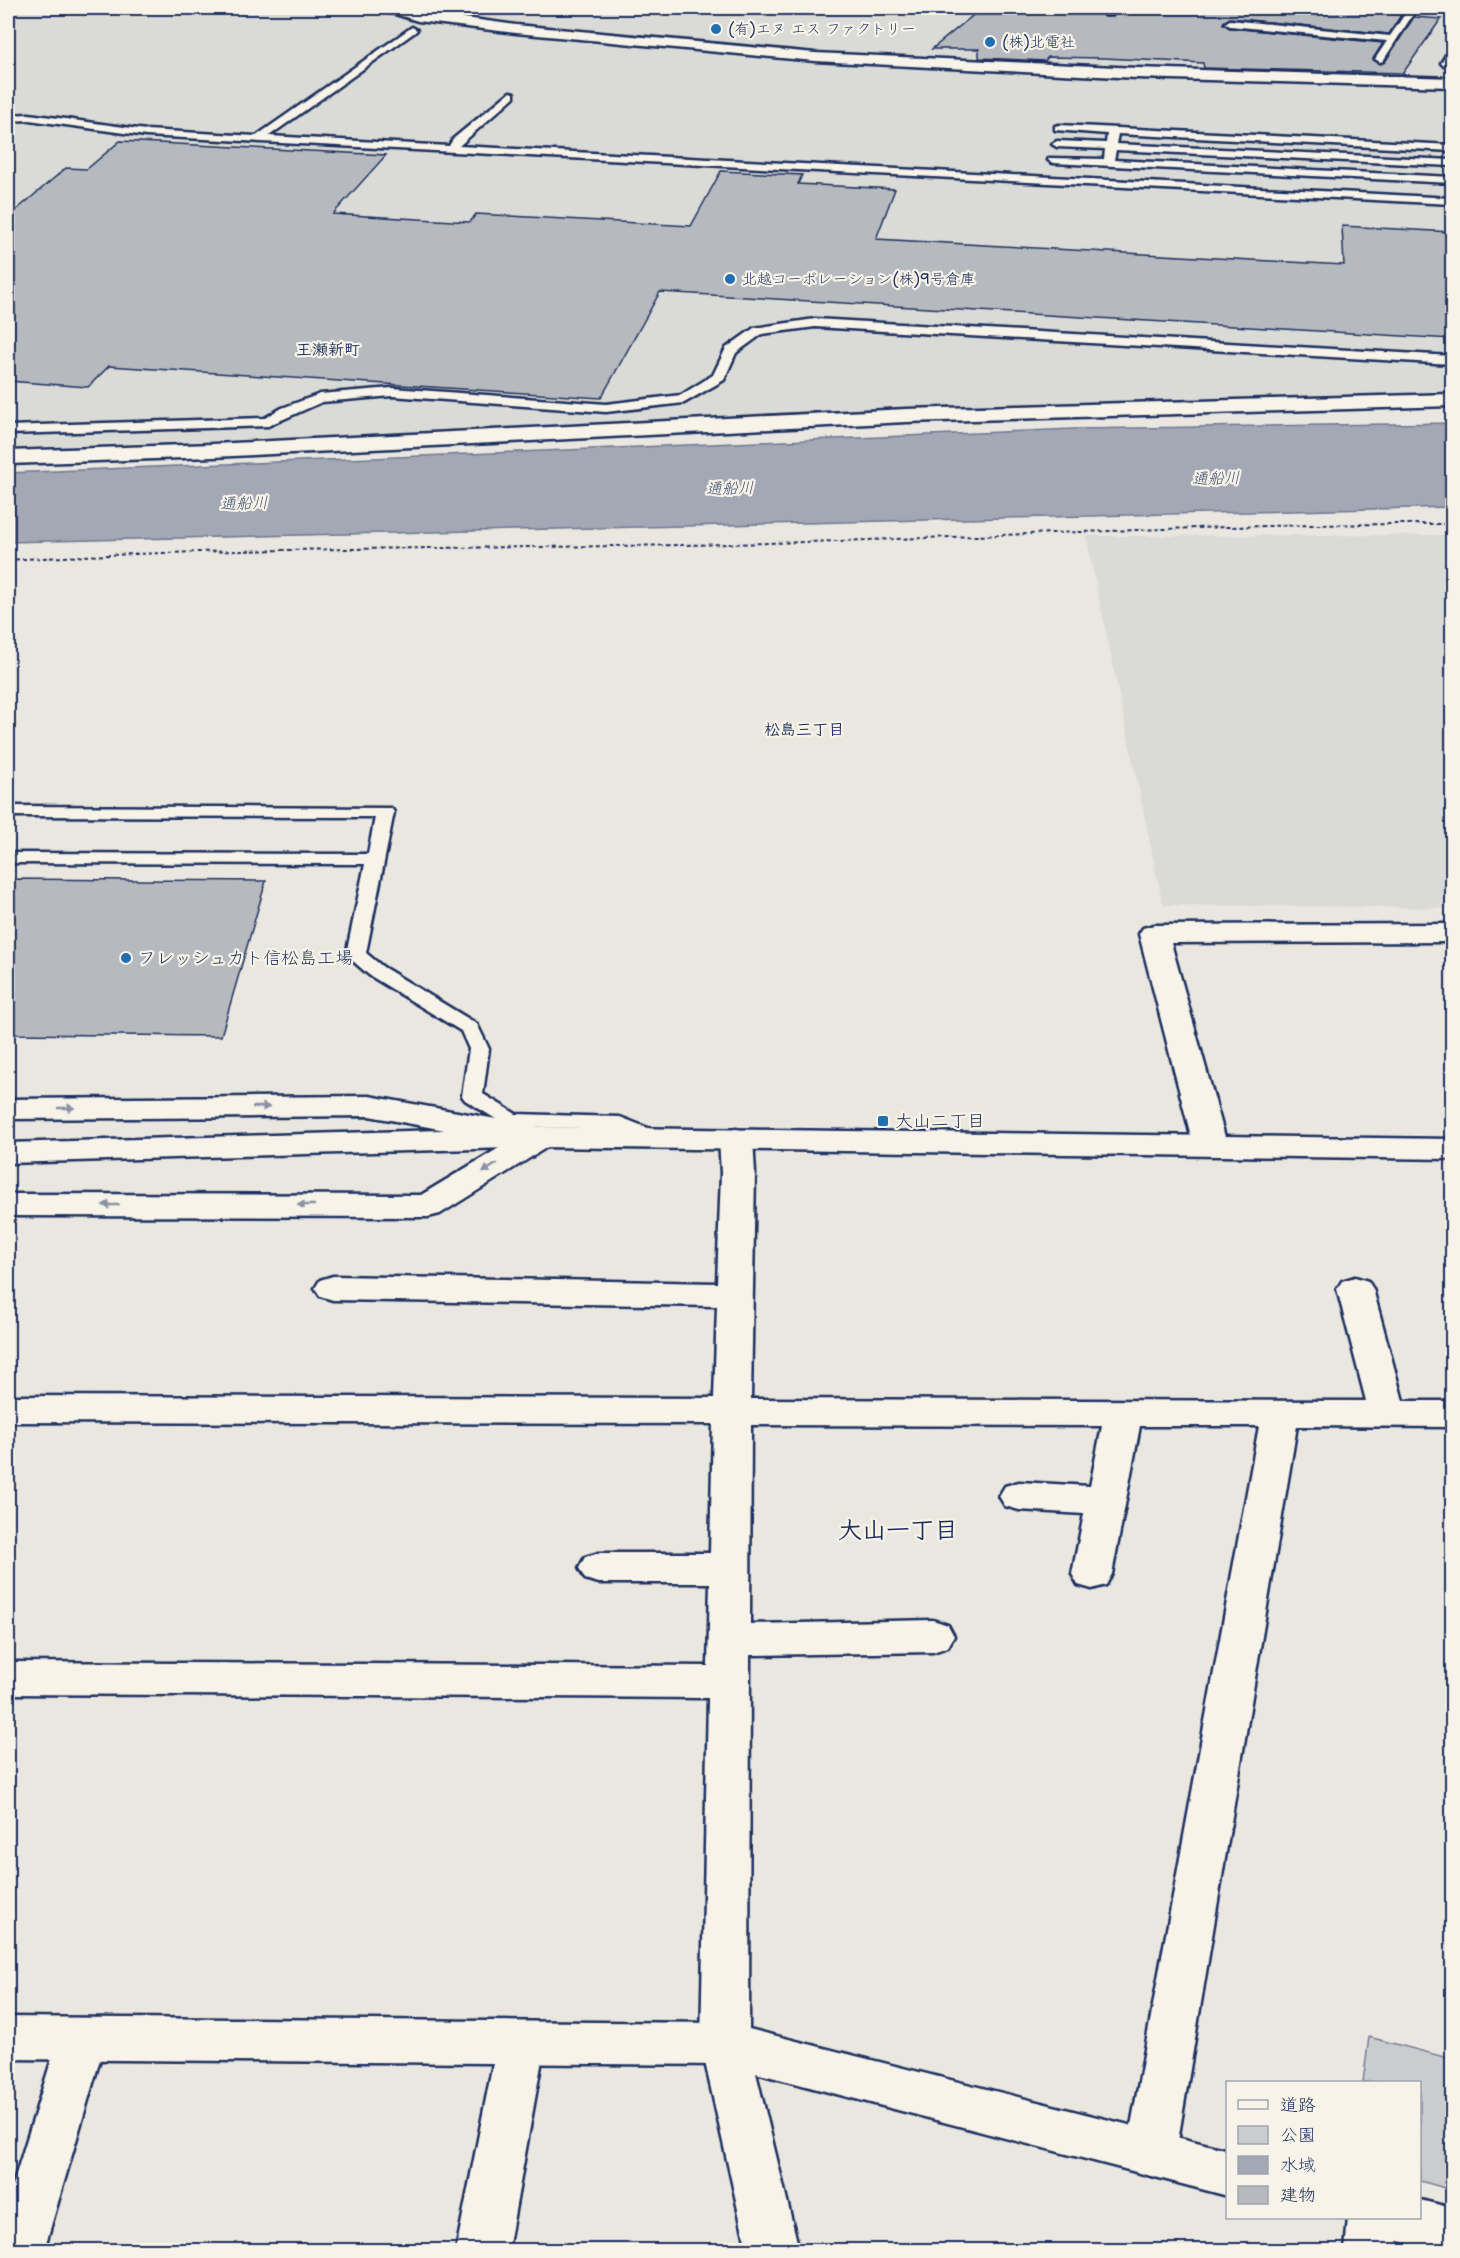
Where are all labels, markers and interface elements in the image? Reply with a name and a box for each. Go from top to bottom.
place label: (有)エヌ エス ファクトリー [728,19,916,39]
marker: (有)エヌ エス ファクトリー [709,22,723,36]
place label: (株)北電社 [1002,32,1075,52]
marker: (株)北電社 [983,35,997,49]
place label: 北越コーポレーション(株)9号倉庫 [742,269,975,289]
marker: 北越コーポレーション(株)9号倉庫 [723,272,737,286]
district label: 王瀬新町 [296,339,360,360]
water label: 通船川 [1192,467,1240,489]
water label: 通船川 [706,477,754,499]
water label: 通船川 [220,492,268,514]
district label: 松島三丁目 [764,719,844,740]
place label: フレッシュカト信松島工場 [138,946,353,970]
marker: フレッシュカト信松島工場 [119,951,133,965]
one-way arrow [251,1102,270,1112]
one-way arrow [56,1103,75,1113]
place label: 大山二丁目 [895,1109,985,1133]
marker: 大山二丁目 [876,1114,890,1128]
one-way arrow [482,1162,498,1173]
one-way arrow [101,1200,120,1210]
one-way arrow [296,1201,315,1210]
district label: 大山一丁目 [838,1514,958,1546]
legend [1226,2081,1421,2219]
text: 道路 [1280,2093,1316,2117]
text: 公園 [1280,2123,1316,2147]
text: 水域 [1280,2153,1316,2177]
text: 建物 [1280,2183,1316,2207]

